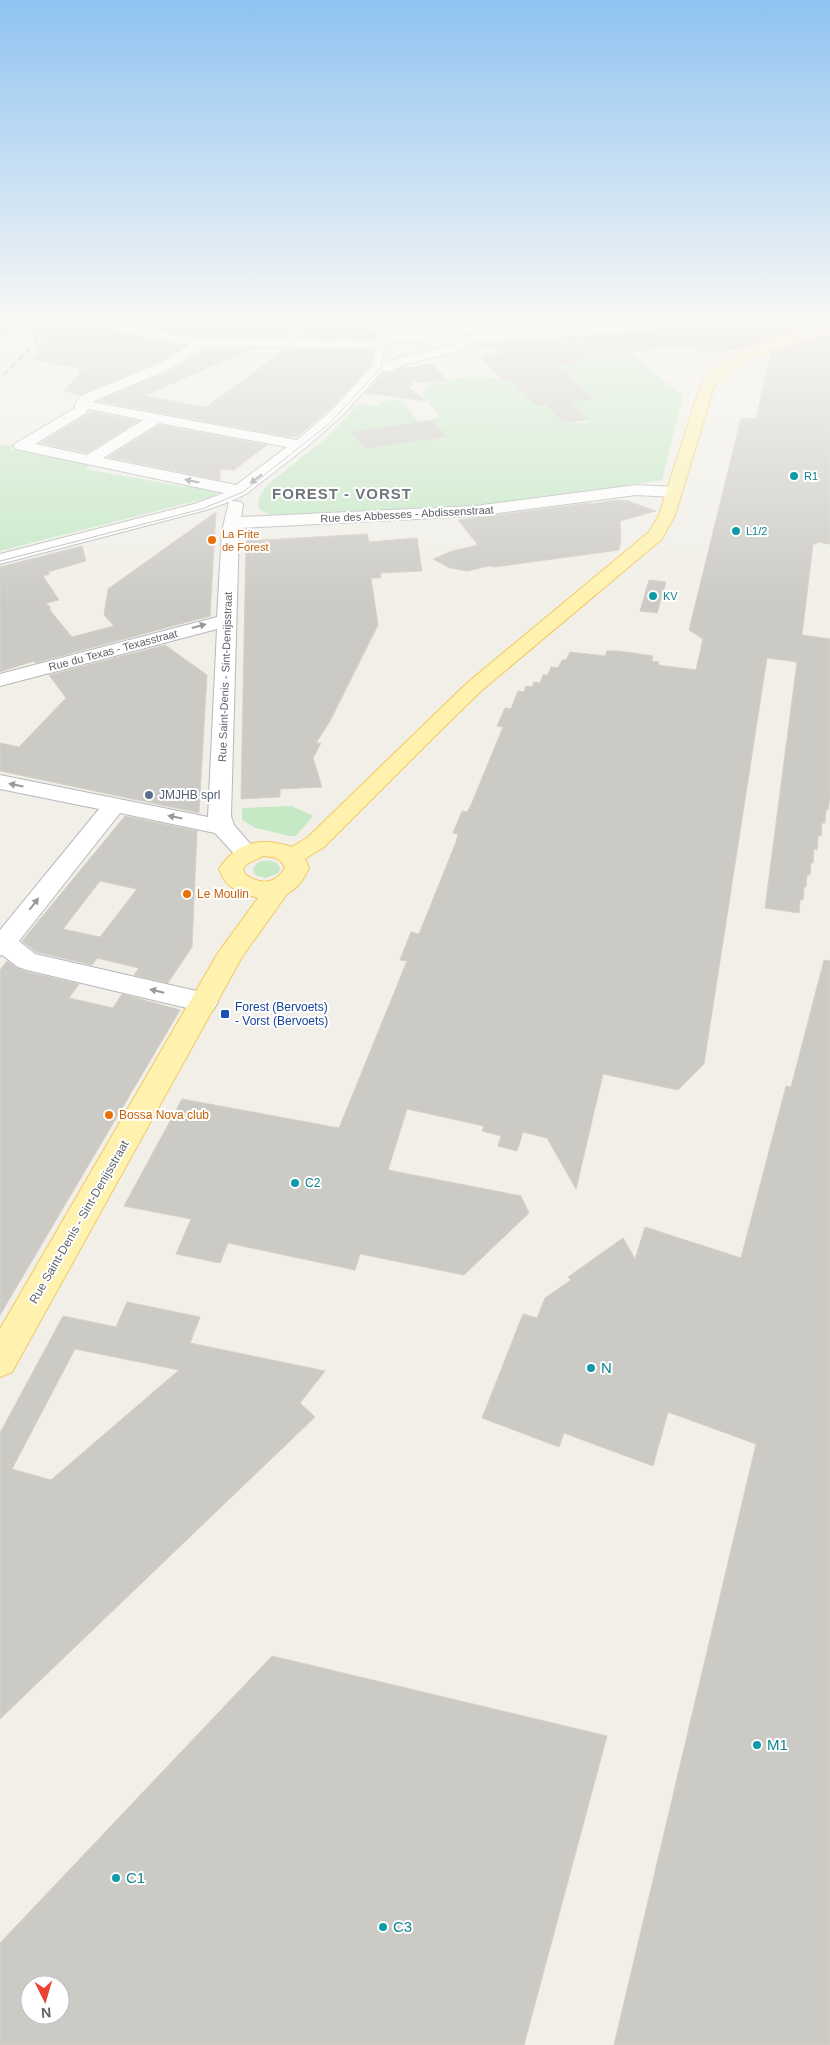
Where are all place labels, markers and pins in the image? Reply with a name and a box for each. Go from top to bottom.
marker: R1 [788,470,800,482]
place label: R1 [804,470,818,482]
marker: L1/2 [730,525,742,537]
place label: L1/2 [746,525,767,537]
place label: La Frite de Forest [222,528,268,553]
marker: La Frite de Forest [206,534,218,546]
marker: KV [647,590,659,602]
place label: KV [663,590,678,602]
place label: JMJHB sprl [159,788,220,802]
marker: JMJHB sprl [143,789,155,801]
place label: Le Moulin [197,887,249,901]
marker: Le Moulin [181,888,193,900]
place label: Forest (Bervoets) - Vorst (Bervoets) [235,1000,328,1028]
marker: Forest (Bervoets) - Vorst (Bervoets) [219,1008,231,1020]
place label: Bossa Nova club [119,1108,209,1122]
marker: Bossa Nova club [103,1109,115,1121]
place label: C2 [305,1176,321,1190]
marker: C2 [289,1177,301,1189]
place label: N [601,1359,612,1376]
marker: N [585,1362,597,1374]
place label: M1 [767,1736,788,1753]
marker: M1 [751,1739,763,1751]
place label: C1 [126,1869,145,1886]
marker: C1 [110,1872,122,1884]
place label: C3 [393,1918,412,1935]
marker: C3 [377,1921,389,1933]

